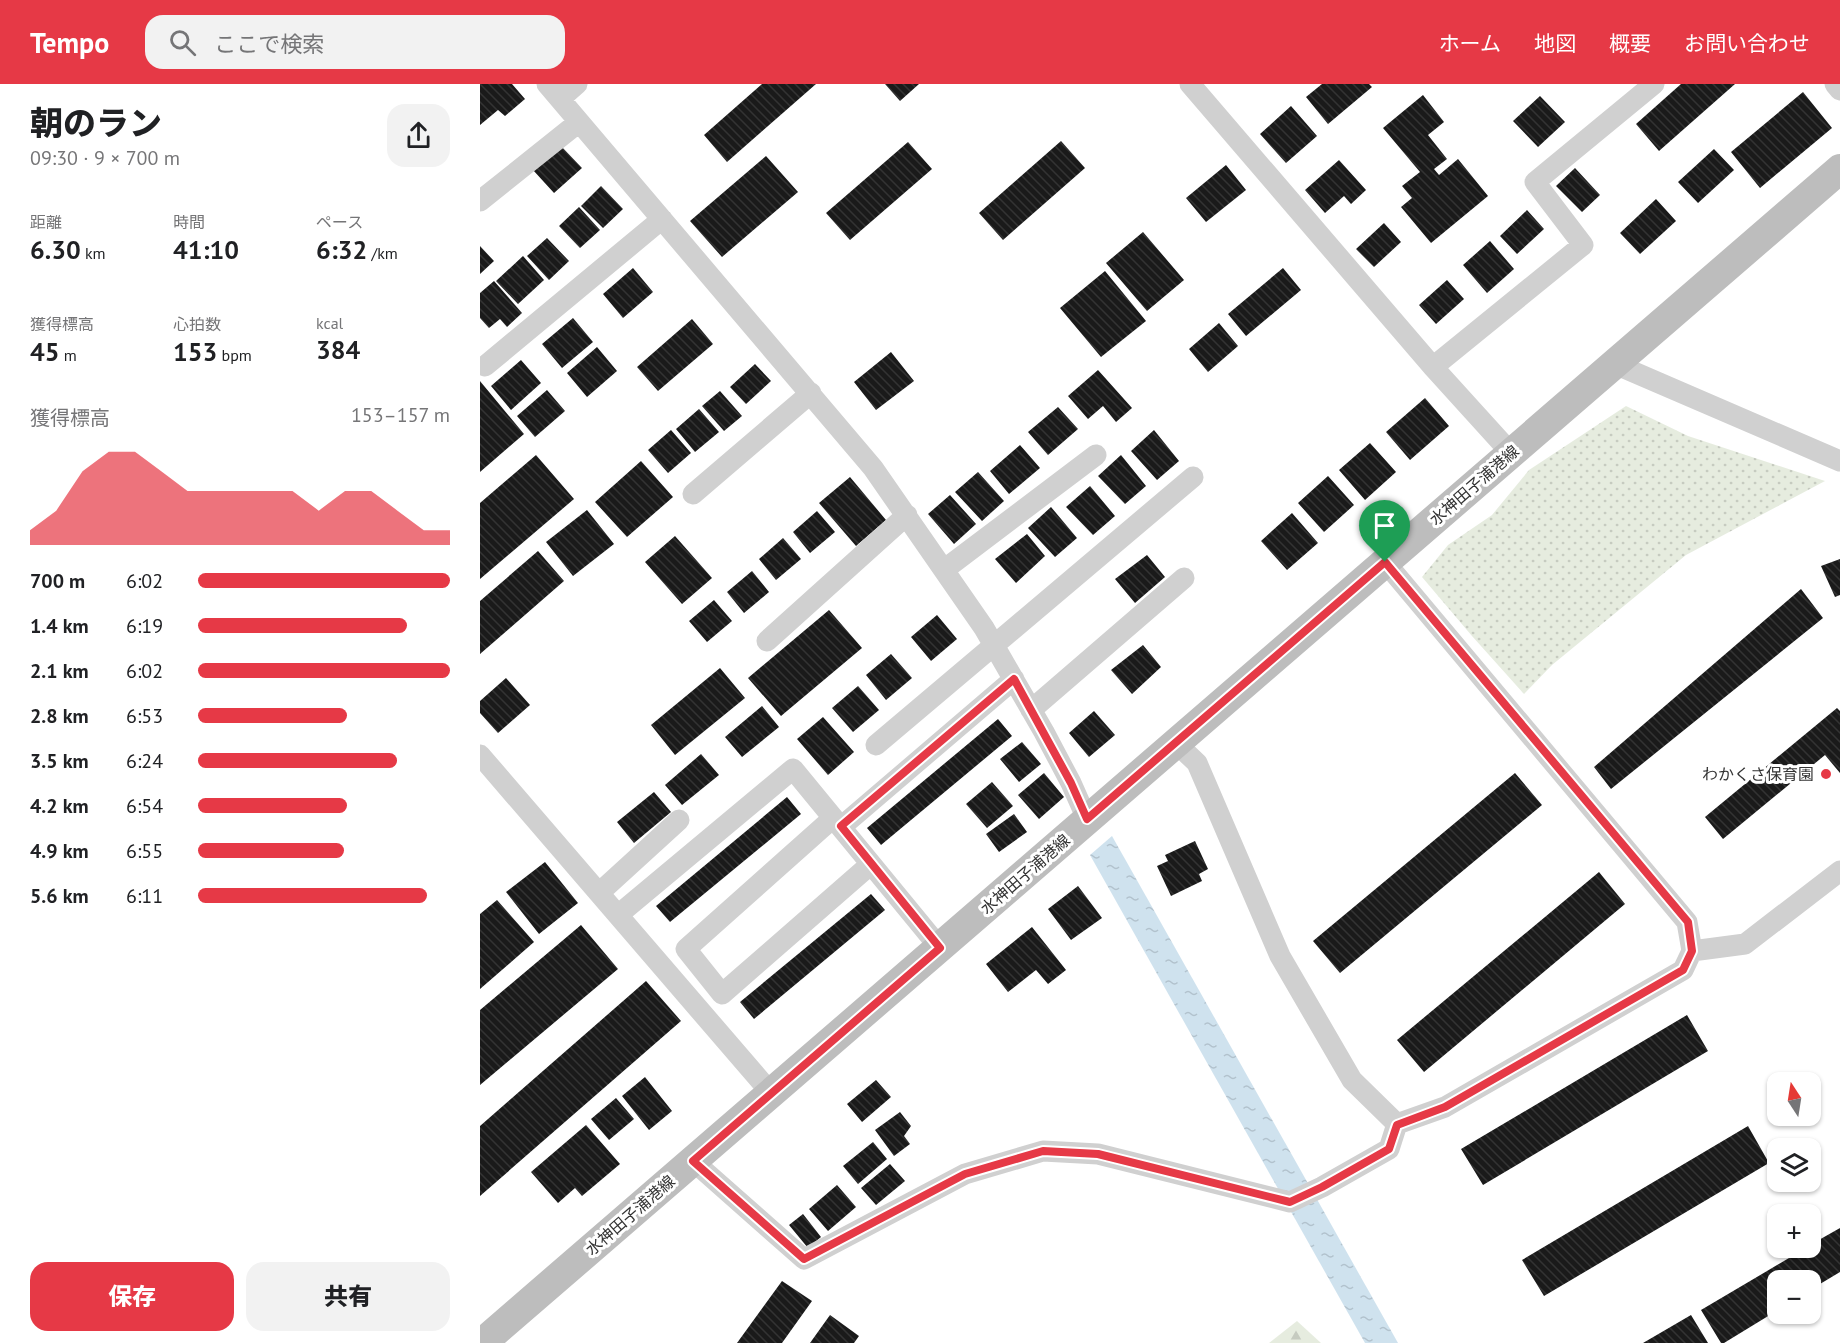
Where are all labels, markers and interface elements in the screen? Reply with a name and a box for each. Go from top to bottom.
search box [145,15,565,69]
text: Tempo [30,24,109,61]
icon: search [166,26,199,59]
text: ここで検索 [214,30,324,58]
text: ホーム [1439,30,1501,57]
text: 地図 [1534,30,1576,57]
text: 概要 [1609,30,1651,57]
text: お問い合わせ [1684,30,1810,57]
text: 朝のラン [30,101,162,144]
button: share [387,104,450,167]
text: 09:30 · 9 × 700 m [30,145,180,171]
text: 距離 [30,212,62,232]
text: 時間 [173,212,205,232]
text: ペース [316,212,363,232]
text: 6.30 [30,233,81,266]
text: 41:10 [173,233,239,266]
text: 6:32 [316,233,367,266]
text: km [81,243,106,263]
text: /km [367,243,398,263]
text: kcal [316,313,343,333]
text: 獲得標高 [30,314,94,334]
text: 心拍数 [173,314,221,334]
text: 384 [316,333,360,366]
text: 45 [30,335,59,368]
text: 153 [173,335,217,368]
text: m [59,345,77,365]
text: bpm [217,345,252,365]
text: 153–157 m [351,402,450,428]
text: 獲得標高 [30,405,110,431]
street label: 水神田子浦港線 [1425,441,1523,529]
pin [1359,500,1410,562]
icon: arrive [1368,509,1401,542]
text: 700 m [30,568,85,594]
text: 6:02 [126,568,163,594]
text: 1.4 km [30,613,89,639]
text: 6:19 [126,613,163,639]
text: 2.1 km [30,658,89,684]
text: 6:02 [126,658,163,684]
text: 2.8 km [30,703,89,729]
text: 6:53 [126,703,163,729]
text: 3.5 km [30,748,89,774]
text: 6:24 [126,748,163,774]
place label: わかくさ保育園 [1702,764,1814,784]
marker: わかくさ保育園 [1819,767,1833,781]
text: 4.2 km [30,793,89,819]
text: 6:54 [126,793,163,819]
street label: 水神田子浦港線 [976,830,1074,918]
text: 4.9 km [30,838,89,864]
text: 6:55 [126,838,163,864]
text: 5.6 km [30,883,89,909]
text: 6:11 [126,883,163,909]
north arrow [1767,1072,1821,1126]
map controls [1767,1072,1821,1324]
button: layers [1767,1138,1821,1192]
street label: 水神田子浦港線 [581,1171,679,1259]
button: + [1767,1204,1821,1258]
button: 保存 [30,1262,234,1331]
button: 共有 [246,1262,450,1331]
button: − [1767,1270,1821,1324]

